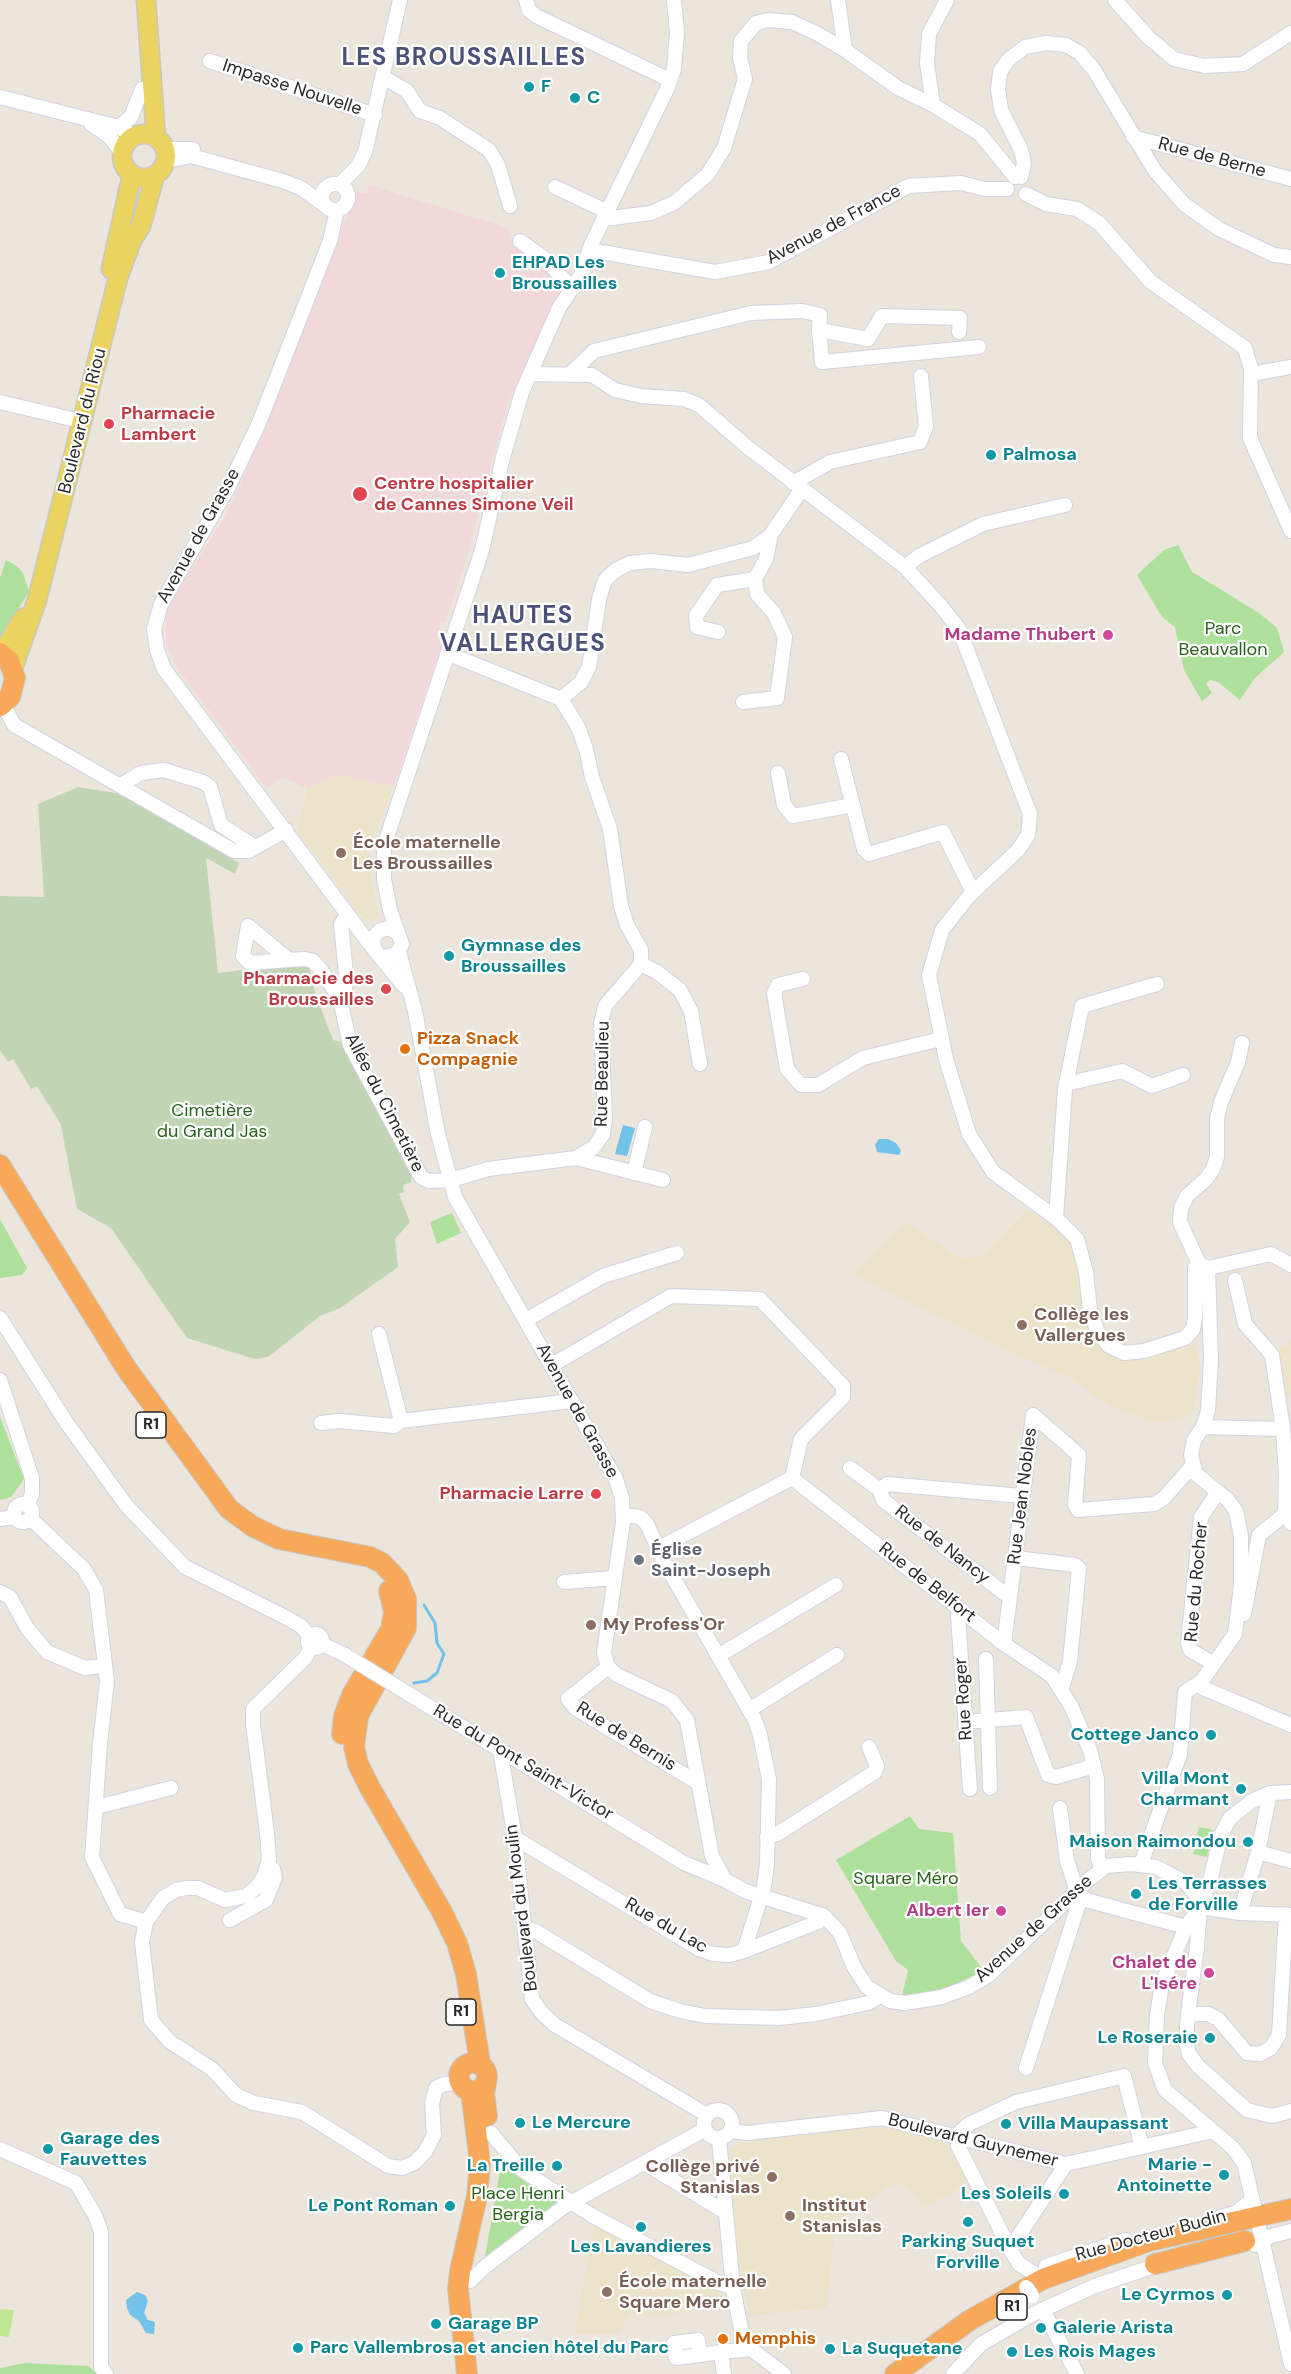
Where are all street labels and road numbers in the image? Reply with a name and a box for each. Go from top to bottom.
street label: Impasse Nouvelle [220,55,364,121]
street label: Rue de Berne [1156,133,1268,183]
street label: Avenue de France [763,180,905,270]
street label: Boulevard du Riou [54,346,112,496]
street label: Avenue de Grasse [153,465,245,607]
street label: Rue Beaulieu [591,1021,615,1127]
street label: Allée du Cimetière [340,1030,428,1176]
street label: Avenue de Grasse [531,1340,623,1482]
road number: R1 [136,1412,166,1438]
street label: Rue Jean Nobles [1004,1426,1042,1566]
street label: Rue de Nancy [890,1501,994,1589]
street label: Rue du Rocher [1181,1521,1213,1643]
street label: Rue de Belfort [874,1538,980,1628]
street label: Rue Roger [950,1657,978,1741]
street label: Rue de Bernis [572,1698,680,1776]
street label: Rue du Pont Saint-Victor [429,1701,617,1825]
street label: Boulevard du Moulin [501,1823,543,1993]
street label: Avenue de Grasse [971,1871,1097,1987]
street label: Rue du Lac [621,1894,711,1958]
road number: R1 [446,1999,476,2025]
street label: Boulevard Guynemer [886,2109,1060,2173]
street label: Rue Docteur Budin [1073,2206,1229,2266]
road number: R1 [997,2294,1027,2320]

